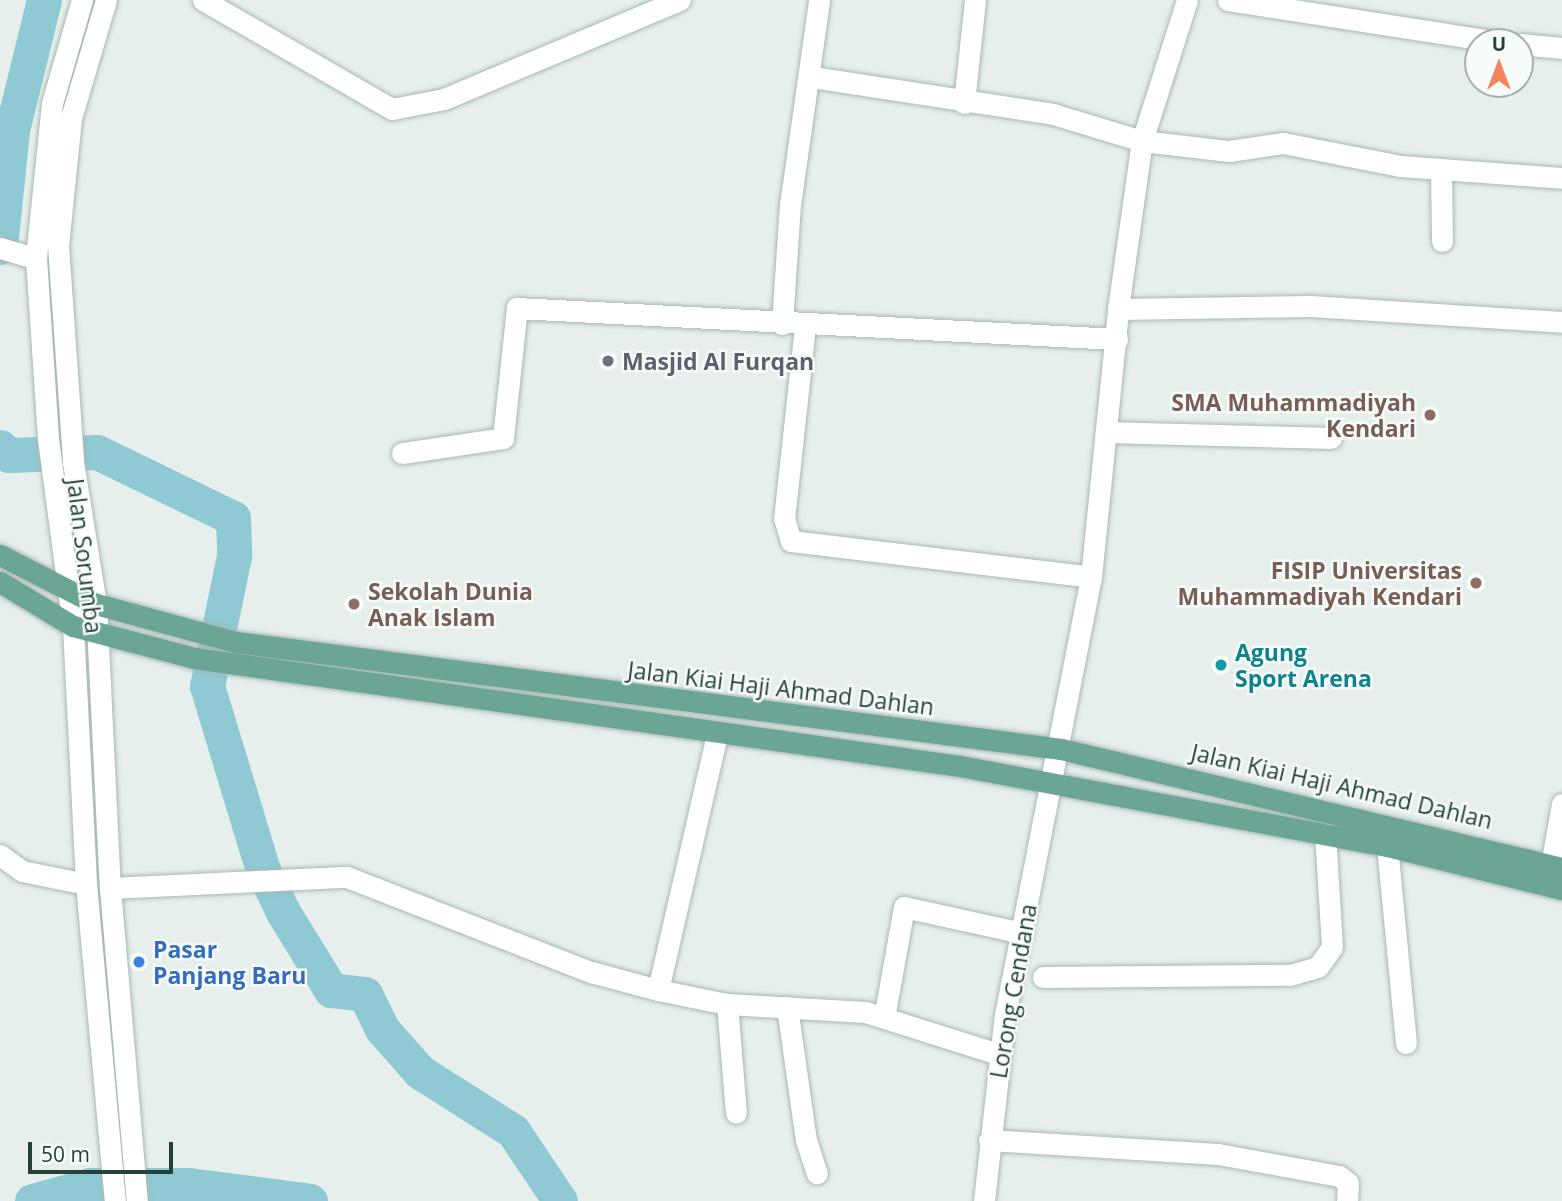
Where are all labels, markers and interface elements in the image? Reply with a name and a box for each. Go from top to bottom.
north arrow [1464,28,1534,98]
text: U [1492,31,1506,57]
place label: Masjid Al Furqan [622,347,814,375]
marker: Masjid Al Furqan [600,353,616,369]
place label: SMA Muhammadiyah Kendari [1171,388,1416,442]
marker: SMA Muhammadiyah Kendari [1422,407,1438,423]
street label: Jalan Sorumba [62,477,108,635]
place label: FISIP Universitas Muhammadiyah Kendari [1178,556,1462,610]
marker: FISIP Universitas Muhammadiyah Kendari [1468,575,1484,591]
place label: Sekolah Dunia Anak Islam [368,577,533,631]
marker: Sekolah Dunia Anak Islam [346,596,362,612]
place label: Agung Sport Arena [1235,638,1372,692]
street label: Jalan Kiai Haji Ahmad Dahlan [626,656,936,720]
marker: Agung Sport Arena [1213,657,1229,673]
street label: Jalan Kiai Haji Ahmad Dahlan [1189,738,1495,834]
street label: Lorong Cendana [984,902,1042,1080]
place label: Pasar Panjang Baru [153,935,306,989]
marker: Pasar Panjang Baru [131,954,147,970]
scale bar [32,1128,177,1172]
text: 50 m [41,1140,90,1168]

